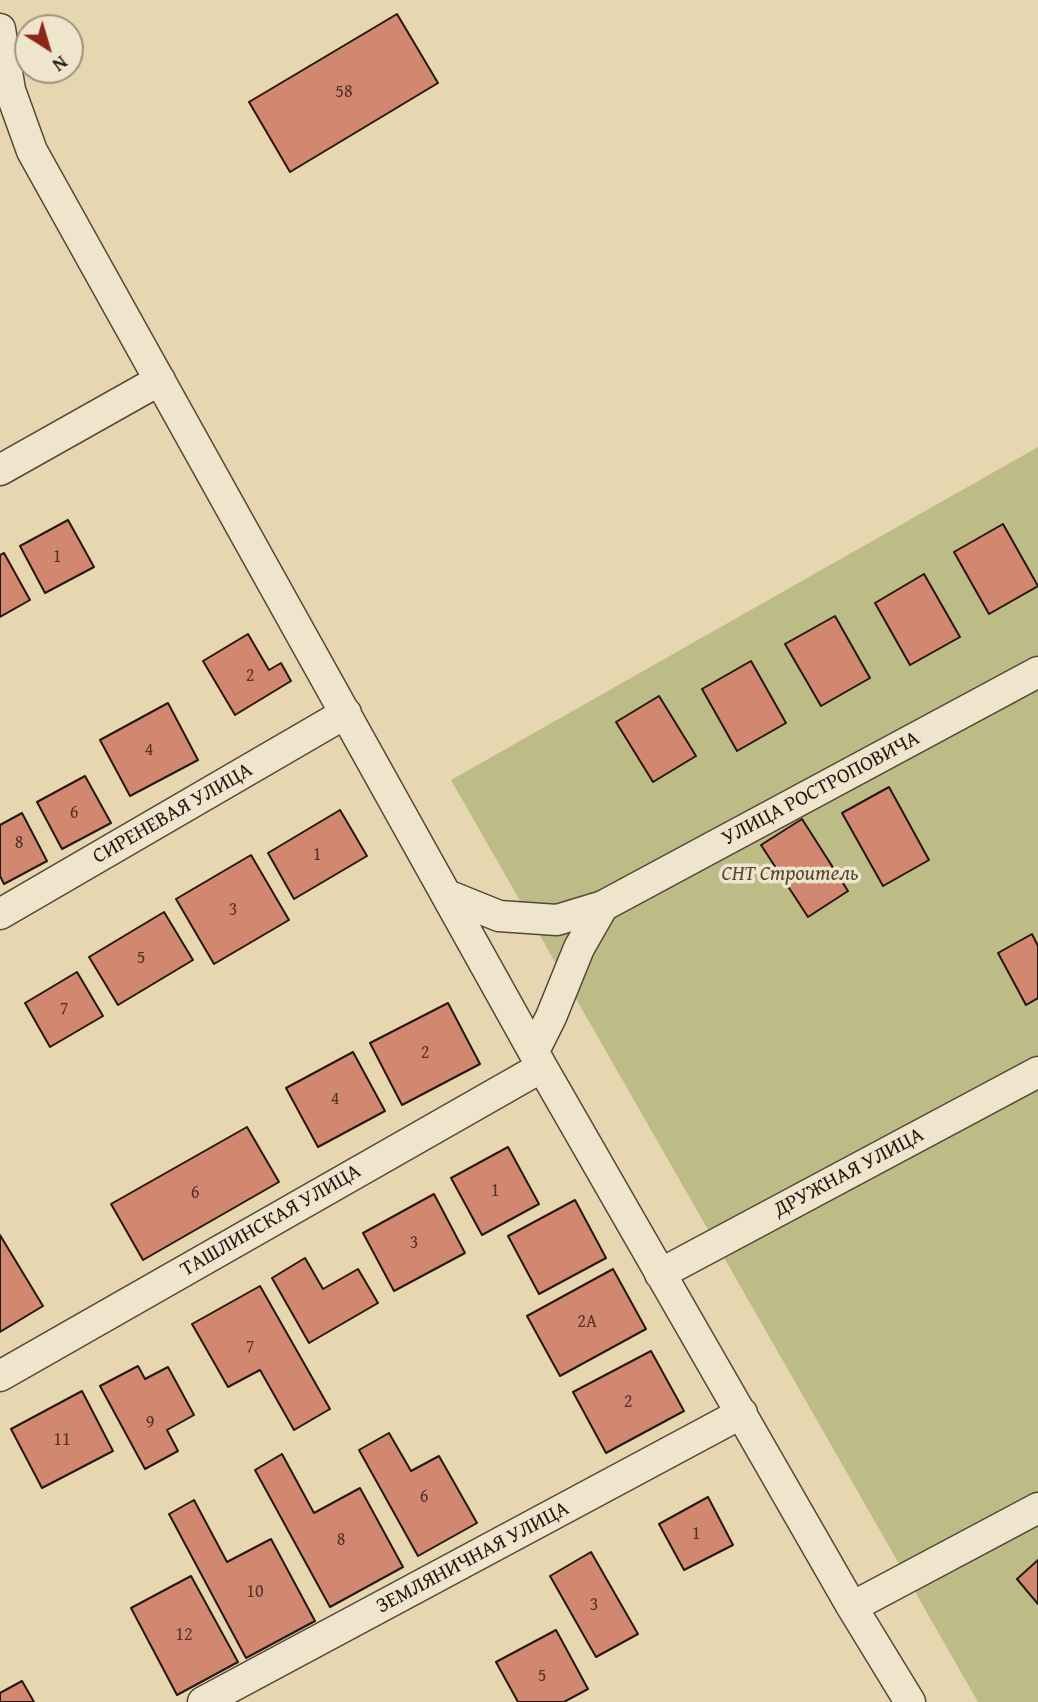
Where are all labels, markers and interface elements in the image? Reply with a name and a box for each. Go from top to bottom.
north arrow [14,14,84,84]
text: N [47,49,74,79]
house number: 58 [335,81,353,103]
house number: 1 [53,546,61,568]
house number: 2 [246,665,254,687]
street label: УЛИЦА РОСТРОПОВИЧА [718,726,924,852]
house number: 4 [145,739,153,761]
street label: СИРЕНЕВАЯ УЛИЦА [89,758,257,870]
house number: 6 [70,802,78,824]
house number: 8 [15,832,23,854]
house number: 1 [313,844,321,866]
park label: СНТ Строитель [721,862,859,888]
house number: 3 [229,899,237,921]
house number: 5 [137,947,145,969]
house number: 7 [60,998,68,1020]
house number: 2 [421,1042,429,1064]
house number: 4 [331,1088,339,1110]
street label: ДРУЖНАЯ УЛИЦА [770,1123,928,1223]
street label: ТАШЛИНСКАЯ УЛИЦА [176,1159,366,1283]
house number: 1 [491,1180,499,1202]
house number: 6 [191,1182,199,1204]
house number: 3 [410,1232,418,1254]
house number: 2А [577,1311,597,1333]
house number: 7 [246,1336,254,1358]
house number: 2 [624,1391,632,1413]
house number: 9 [146,1412,154,1434]
house number: 11 [53,1429,71,1451]
house number: 6 [420,1486,428,1508]
street label: ЗЕМЛЯНИЧНАЯ УЛИЦА [372,1496,574,1620]
house number: 1 [692,1523,700,1545]
house number: 8 [337,1529,345,1551]
house number: 10 [246,1581,264,1603]
house number: 3 [590,1594,598,1616]
house number: 12 [175,1624,193,1646]
house number: 5 [538,1665,546,1687]

